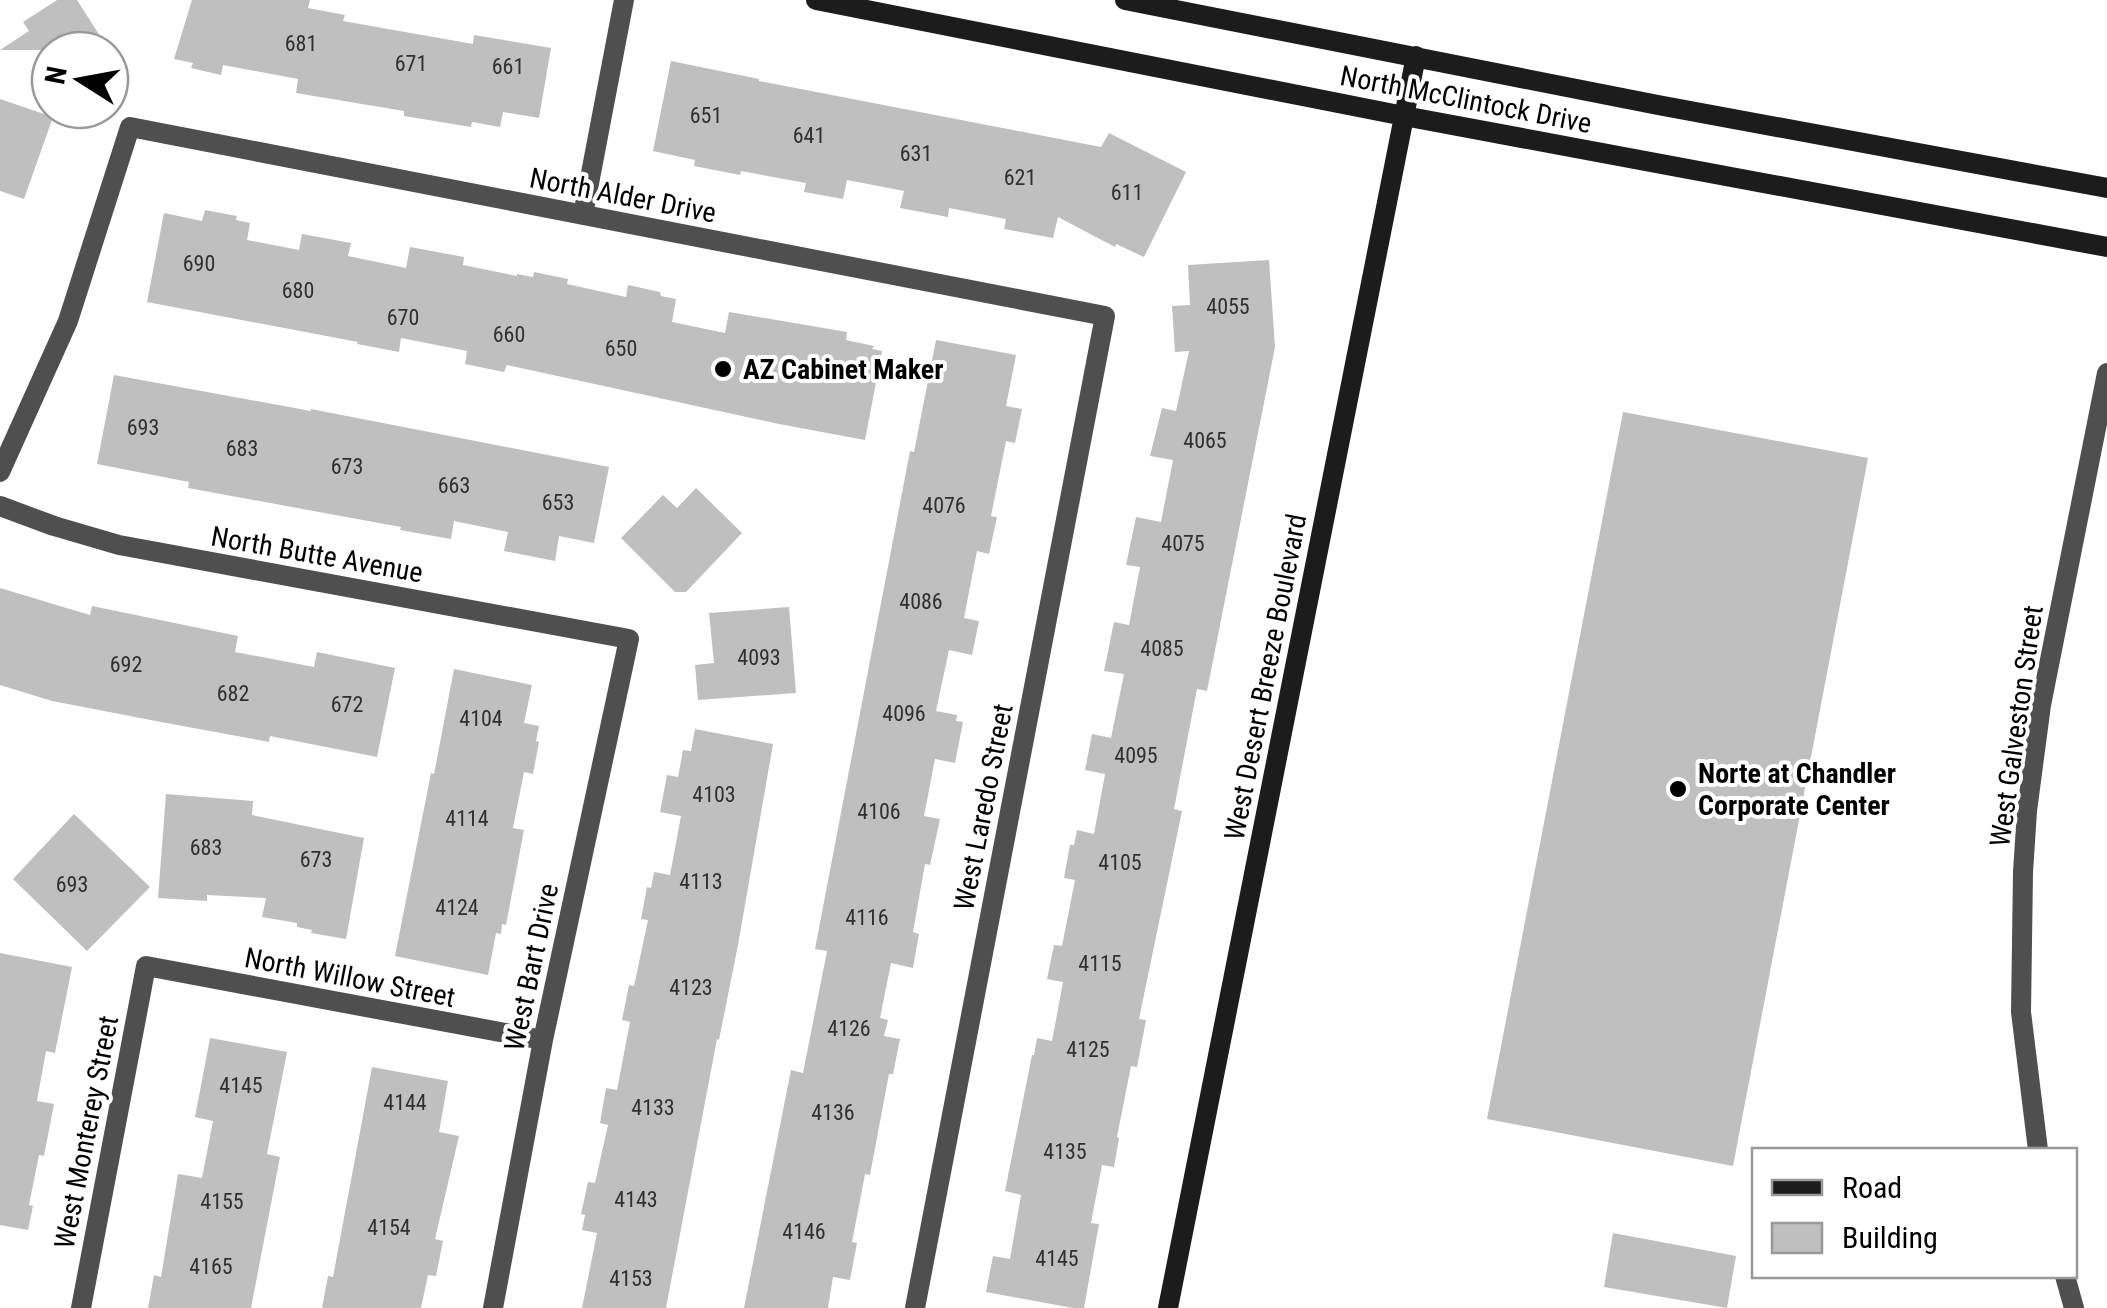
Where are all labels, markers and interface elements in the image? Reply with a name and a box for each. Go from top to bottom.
north arrow [30,30,130,130]
house number: 681 [285,31,317,56]
house number: 671 [395,51,427,76]
house number: 661 [492,54,524,79]
street label: North McClintock Drive [1338,59,1594,140]
text: N [38,64,74,87]
house number: 651 [690,103,722,128]
house number: 641 [793,123,825,148]
house number: 631 [900,141,932,166]
street label: North Alder Drive [527,161,719,230]
house number: 621 [1004,165,1036,190]
house number: 611 [1111,180,1143,205]
house number: 690 [183,251,215,276]
house number: 680 [282,278,314,303]
house number: 4055 [1206,294,1250,319]
house number: 670 [387,305,419,330]
house number: 660 [493,322,525,347]
house number: 650 [605,336,637,361]
place label: AZ Cabinet Maker [743,353,944,386]
marker: AZ Cabinet Maker [712,358,734,380]
house number: 693 [127,415,159,440]
house number: 4065 [1183,428,1227,453]
house number: 683 [226,436,258,461]
house number: 673 [331,454,363,479]
house number: 663 [438,473,470,498]
house number: 653 [542,490,574,515]
house number: 4076 [922,493,966,518]
street label: West Desert Breeze Boulevard [1218,511,1313,843]
street label: North Butte Avenue [208,520,425,589]
house number: 4075 [1161,531,1205,556]
house number: 4086 [899,589,943,614]
street label: West Galveston Street [1983,603,2050,849]
house number: 4085 [1140,636,1184,661]
house number: 4093 [737,645,781,670]
house number: 692 [110,652,142,677]
house number: 682 [217,681,249,706]
house number: 672 [331,692,363,717]
house number: 4096 [882,701,926,726]
street label: West Laredo Street [947,701,1020,913]
house number: 4104 [459,706,503,731]
house number: 4095 [1114,743,1158,768]
place label: Norte at Chandler Corporate Center [1698,757,1896,822]
marker: Norte at Chandler Corporate Center [1667,778,1689,800]
house number: 4103 [692,782,736,807]
house number: 4106 [857,799,901,824]
house number: 4114 [445,806,489,831]
house number: 683 [190,835,222,860]
house number: 673 [300,847,332,872]
house number: 4105 [1098,850,1142,875]
house number: 4113 [679,869,723,894]
house number: 693 [56,872,88,897]
street label: West Bart Drive [498,881,565,1054]
house number: 4124 [435,895,479,920]
house number: 4116 [845,905,889,930]
street label: North Willow Street [242,941,458,1014]
house number: 4115 [1078,951,1122,976]
house number: 4123 [669,975,713,1000]
street label: West Monterey Street [48,1013,125,1251]
house number: 4126 [827,1016,871,1041]
house number: 4125 [1066,1037,1110,1062]
house number: 4145 [219,1073,263,1098]
house number: 4144 [383,1090,427,1115]
house number: 4133 [631,1095,675,1120]
house number: 4136 [811,1100,855,1125]
house number: 4135 [1043,1139,1087,1164]
legend [1752,1148,2077,1278]
text: Road [1842,1170,1902,1205]
house number: 4143 [614,1187,658,1212]
house number: 4155 [200,1189,244,1214]
house number: 4154 [367,1215,411,1240]
house number: 4146 [782,1219,826,1244]
text: Building [1842,1220,1938,1255]
house number: 4145 [1035,1246,1079,1271]
house number: 4165 [189,1254,233,1279]
house number: 4153 [609,1266,653,1291]

